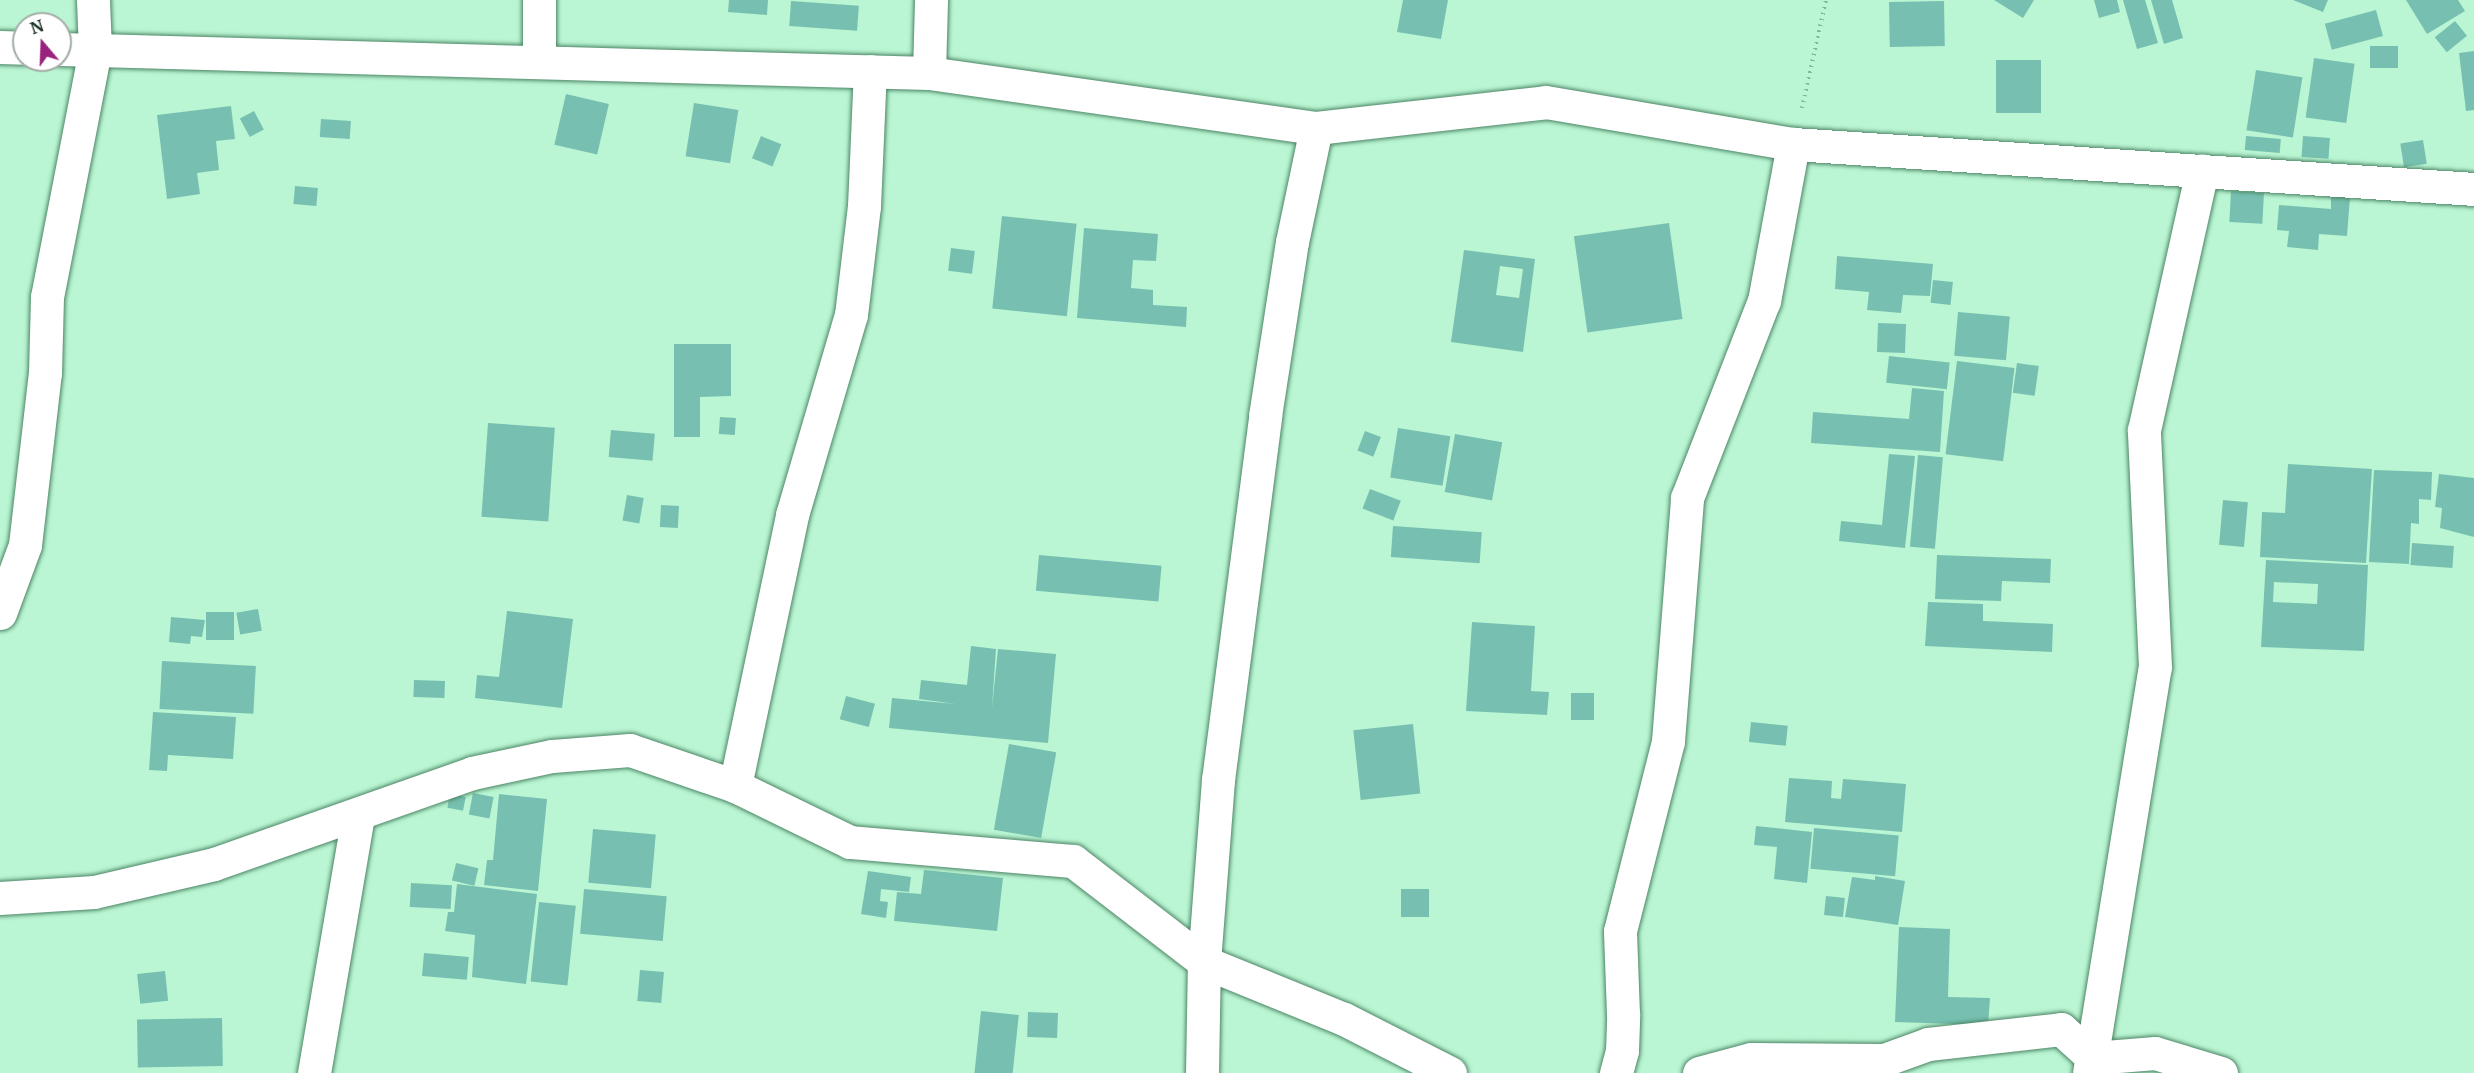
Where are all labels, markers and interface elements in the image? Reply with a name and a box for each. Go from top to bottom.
north arrow [12,12,72,72]
text: N [28,15,46,38]

